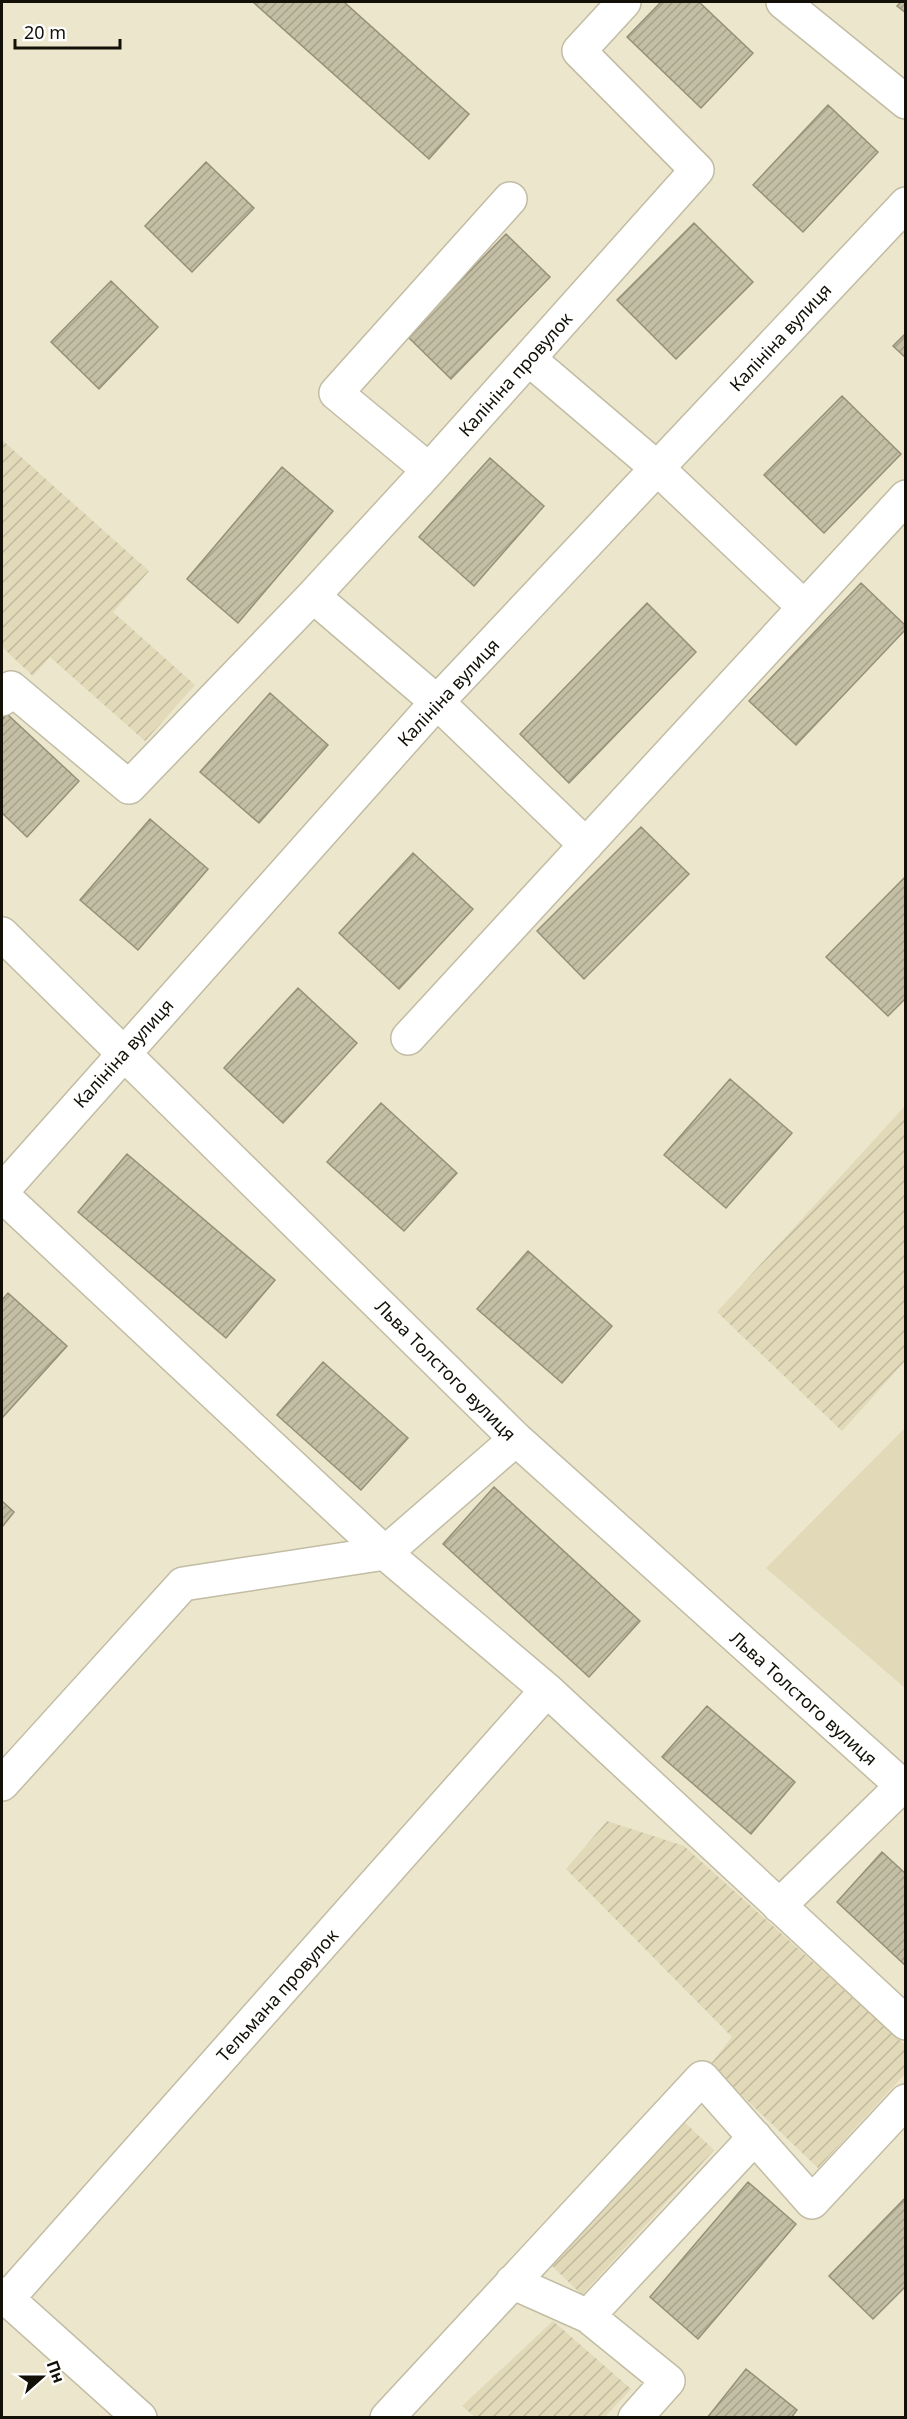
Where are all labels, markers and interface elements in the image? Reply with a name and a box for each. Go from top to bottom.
scale bar [15,12,120,50]
text: 20 m [24,20,66,44]
street label: Калініна вулиця [724,278,836,396]
street label: Калініна провулок [453,306,578,441]
street label: Калініна вулиця [392,633,504,751]
street label: Калініна вулиця [68,993,178,1113]
street label: Льва Толстого вулиця [370,1294,522,1446]
street label: Льва Толстого вулиця [725,1626,883,1770]
street label: Тельмана провулок [211,1923,343,2066]
north arrow [12,2347,72,2407]
text: Пн [42,2357,70,2386]

